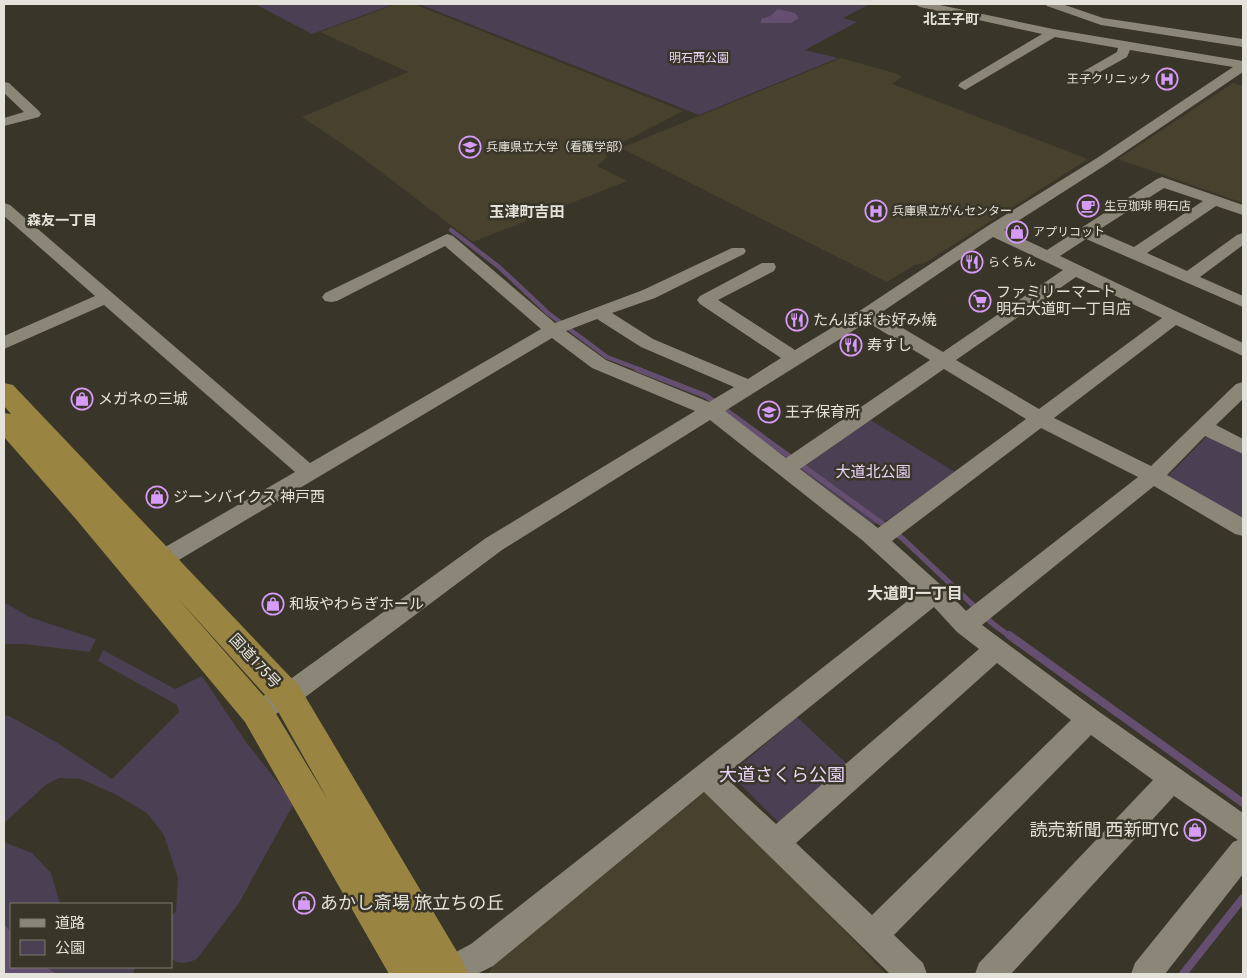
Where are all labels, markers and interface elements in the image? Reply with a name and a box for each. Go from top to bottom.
district label: 北王子町 [923,11,979,27]
park label: 明石西公園 [669,51,729,65]
hospital icon: 王子クリニック [1155,67,1179,91]
place label: 王子クリニック [1067,72,1151,86]
school or university icon: 兵庫県立大学（看護学部） [458,135,482,159]
place label: 兵庫県立大学（看護学部） [486,140,630,154]
cafe icon: 生豆珈琲 明石店 [1076,194,1100,218]
hospital icon: 兵庫県立がんセンター [864,199,888,223]
place label: 生豆珈琲 明石店 [1104,199,1191,213]
district label: 玉津町吉田 [489,203,565,221]
place label: 兵庫県立がんセンター [892,204,1012,218]
district label: 森友一丁目 [27,212,97,228]
shop icon: アプリコット [1005,220,1029,244]
place label: アプリコット [1033,225,1105,239]
restaurant icon: らくちん [960,250,984,274]
place label: らくちん [988,255,1036,269]
place label: ファミリーマート 明石大道町一丁目店 [996,283,1131,318]
supermarket icon: ファミリーマート 明石大道町一丁目店 [968,289,992,313]
restaurant icon: たんぽぽ お好み焼 [785,308,809,332]
place label: たんぽぽ お好み焼 [813,311,936,329]
restaurant icon: 寿すし [839,333,863,357]
place label: 寿すし [867,336,912,354]
shop icon: メガネの三城 [70,387,94,411]
place label: メガネの三城 [98,390,188,408]
school or university icon: 王子保育所 [757,400,781,424]
place label: 王子保育所 [785,403,860,421]
park label: 大道北公園 [835,463,911,481]
shop icon: ジーンバイクス 神戸西 [145,485,169,509]
place label: ジーンバイクス 神戸西 [173,488,325,506]
district label: 大道町一丁目 [867,584,963,603]
shop icon: 和坂やわらぎホール [261,592,285,616]
place label: 和坂やわらぎホール [289,595,424,613]
street label: 国道175号 [225,630,285,692]
park label: 大道さくら公園 [719,764,845,785]
shop icon: 読売新聞 西新町YC [1183,818,1207,842]
place label: 読売新聞 西新町YC [1029,819,1179,840]
shop icon: あかし斎場 旅立ちの丘 [292,891,316,915]
place label: あかし斎場 旅立ちの丘 [320,892,504,913]
legend [10,903,172,968]
text: 道路 [55,914,85,932]
text: 公園 [55,939,85,957]

